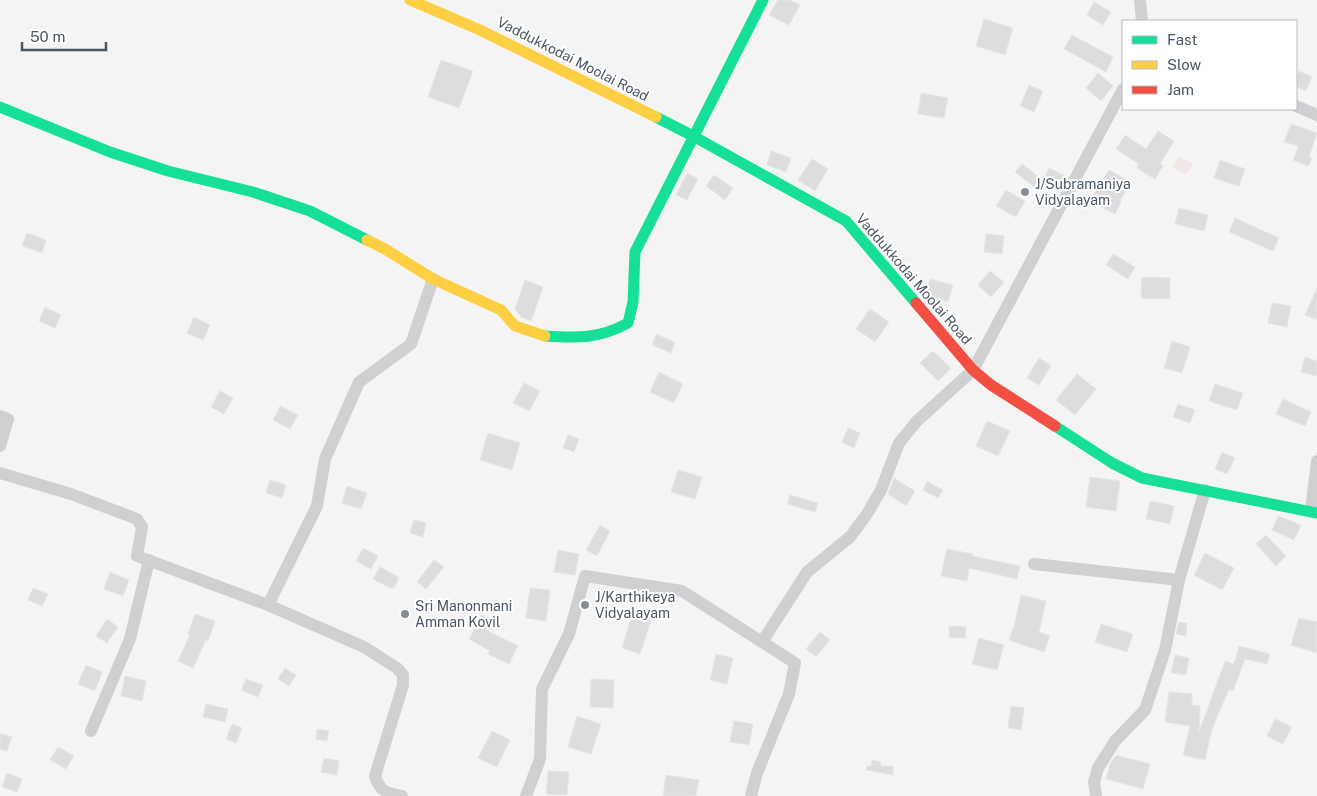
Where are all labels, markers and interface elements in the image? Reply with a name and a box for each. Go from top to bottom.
street label: Vaddukkodai Moolai Road [495,14,651,104]
scale bar [22,20,106,52]
legend [1122,20,1297,110]
text: 50 m [30,28,65,45]
text: Fast [1167,31,1197,48]
text: Slow [1167,56,1202,73]
text: Jam [1167,81,1194,98]
place label: J/Subramaniya Vidyalayam [1035,176,1131,208]
marker: J/Subramaniya Vidyalayam [1019,186,1031,198]
street label: Vaddukkodai Moolai Road [853,210,975,348]
place label: J/Karthikeya Vidyalayam [595,589,675,621]
place label: Sri Manonmani Amman Kovil [415,598,512,630]
marker: J/Karthikeya Vidyalayam [579,599,591,611]
marker: Sri Manonmani Amman Kovil [399,608,411,620]

